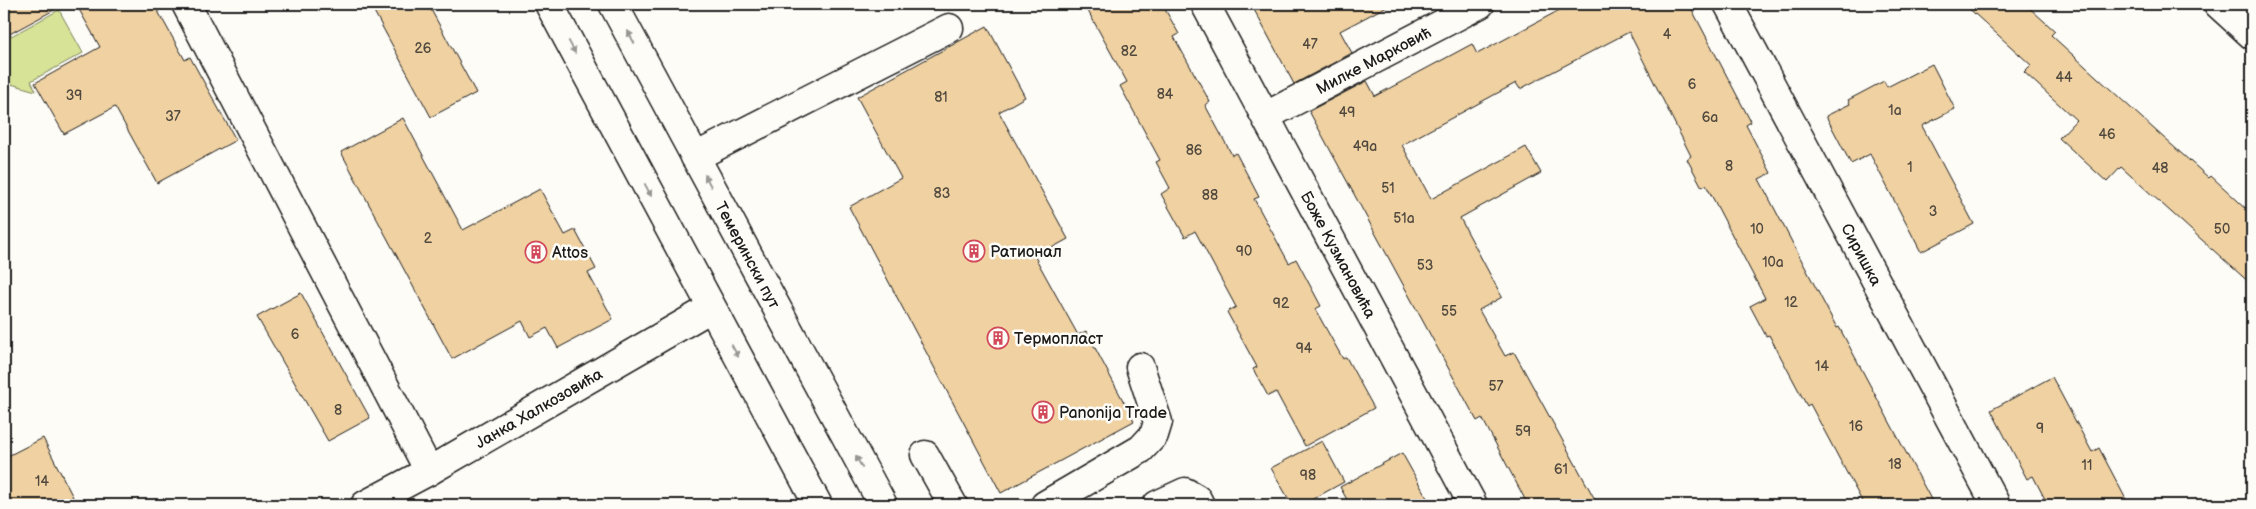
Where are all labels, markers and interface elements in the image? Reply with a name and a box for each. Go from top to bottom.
street label: Милке Марковић [1313,23,1435,99]
house number: 4 [1663,26,1672,43]
one-way arrow [627,30,635,45]
house number: 47 [1302,36,1318,53]
one-way arrow [568,39,576,54]
house number: 26 [415,40,432,57]
house number: 82 [1121,43,1138,60]
house number: 44 [2055,69,2073,86]
house number: 6 [1688,76,1697,93]
house number: 84 [1157,86,1174,103]
house number: 39 [66,87,82,104]
house number: 81 [934,89,948,106]
house number: 1a [1888,102,1902,119]
house number: 49 [1339,104,1355,121]
house number: 37 [165,108,181,125]
house number: 6a [1702,109,1718,126]
house number: 46 [2098,126,2116,143]
house number: 49a [1353,138,1377,155]
house number: 86 [1186,142,1203,159]
house number: 8 [1725,158,1733,175]
house number: 1 [1907,159,1913,176]
house number: 48 [2152,160,2168,177]
one-way arrow [704,173,712,188]
house number: 51 [1381,180,1395,197]
one-way arrow [644,183,652,197]
house number: 83 [934,185,950,202]
house number: 88 [1202,187,1218,204]
street label: Боже Кузмановића [1296,188,1380,322]
street label: Темерински пут [710,199,784,313]
house number: 3 [1929,203,1937,220]
house number: 51a [1393,210,1415,227]
house number: 10 [1750,221,1764,238]
street label: Сиришка [1836,221,1885,290]
house number: 50 [2214,221,2230,238]
house number: 2 [424,230,433,247]
building icon: Ратионал [962,239,986,263]
building icon: Attos [524,240,548,264]
place label: Ратионал [990,243,1062,262]
house number: 90 [1236,243,1252,260]
place label: Attos [552,244,588,263]
house number: 10a [1762,254,1784,271]
house number: 53 [1417,257,1433,274]
house number: 12 [1784,294,1799,311]
house number: 92 [1273,295,1290,312]
house number: 55 [1441,303,1457,320]
house number: 6 [291,326,300,343]
building icon: Термопласт [986,326,1010,350]
place label: Термопласт [1014,330,1104,349]
house number: 94 [1296,340,1313,357]
one-way arrow [730,345,739,358]
house number: 14 [1815,358,1829,375]
street label: Јанка Халкозовића [472,365,607,453]
house number: 57 [1489,378,1504,395]
building icon: Panonija Trade [1031,400,1055,424]
house number: 8 [334,402,342,419]
place label: Panonija Trade [1059,404,1168,423]
house number: 16 [1849,418,1863,435]
house number: 9 [2036,420,2044,437]
house number: 59 [1515,423,1531,440]
one-way arrow [855,456,864,469]
house number: 18 [1888,456,1902,473]
house number: 11 [2082,457,2092,474]
house number: 61 [1554,461,1568,478]
house number: 98 [1300,467,1316,484]
house number: 14 [35,473,49,490]

